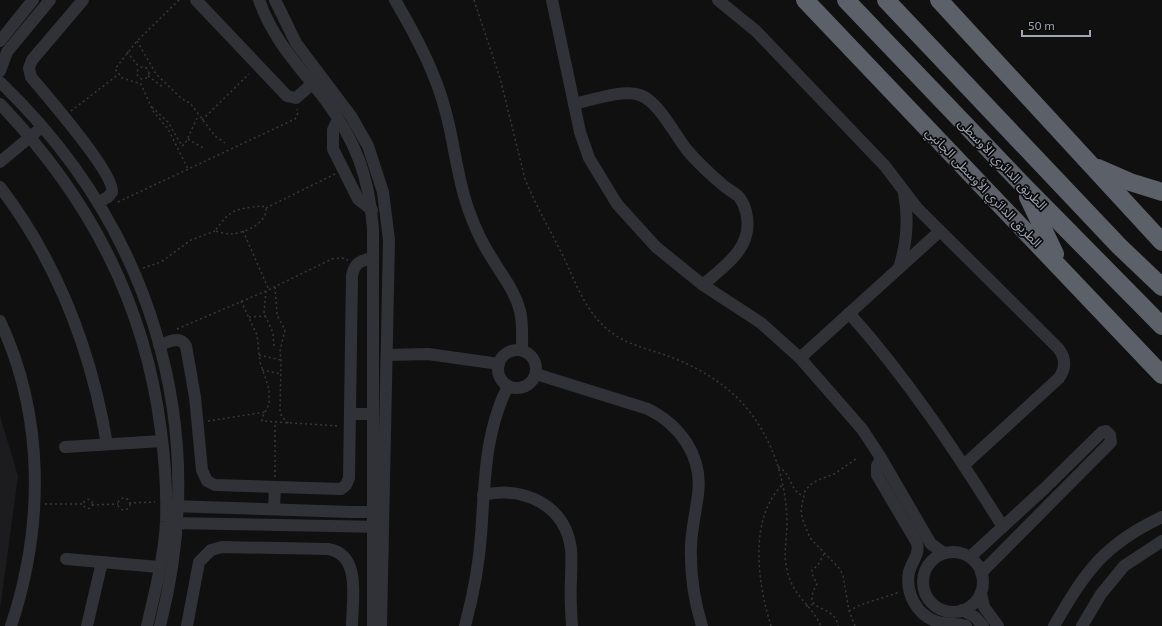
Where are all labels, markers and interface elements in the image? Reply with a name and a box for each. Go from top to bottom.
scale bar [1022,12,1090,38]
text: 50 m [1028,18,1055,32]
street label: الطريق الدائري الأوسطى [953,115,1051,215]
street label: الطريق الدائري الأوسطى الجانبي [920,124,1045,252]

